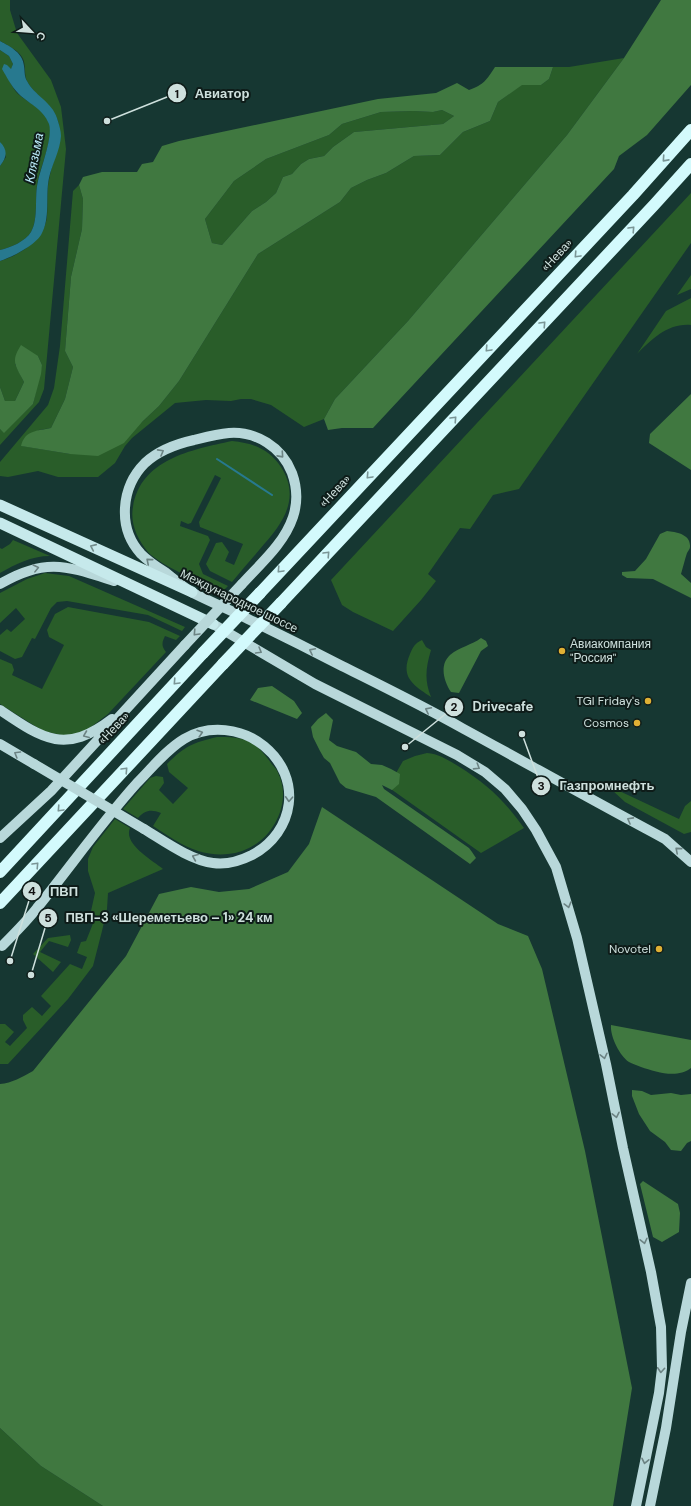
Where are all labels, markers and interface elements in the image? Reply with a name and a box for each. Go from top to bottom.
north arrow [12,12,52,52]
text: С [33,30,49,43]
callout: Авиатор [167,81,257,106]
text: Авиатор [195,85,249,102]
text: 1 [175,86,179,102]
water label: Клязьма [21,131,47,185]
one-way arrow [662,154,670,162]
one-way arrow [627,226,634,234]
street label: «Нева» [538,235,576,275]
one-way arrow [574,250,582,258]
one-way arrow [538,321,545,329]
one-way arrow [485,344,493,352]
one-way arrow [449,416,457,424]
one-way arrow [156,450,164,457]
one-way arrow [276,450,283,457]
street label: «Нева» [316,471,354,511]
one-way arrow [367,471,374,478]
one-way arrow [89,544,96,552]
one-way arrow [322,551,330,559]
one-way arrow [147,558,154,565]
one-way arrow [32,565,39,573]
street label: Международное шоссе [177,565,301,637]
one-way arrow [278,565,285,573]
one-way arrow [193,628,201,636]
place label: Авиакомпания "Россия" [570,636,651,666]
one-way arrow [254,646,262,653]
marker: Авиакомпания "Россия" [557,646,567,656]
one-way arrow [309,648,317,656]
one-way arrow [173,677,181,685]
place label: TGI Friday's [576,693,640,709]
callout: Drivecafe [444,694,541,719]
marker: TGI Friday's [643,696,653,706]
text: Drivecafe [473,698,534,715]
text: 2 [451,699,458,715]
one-way arrow [425,707,433,715]
street label: «Нева» [95,708,133,748]
place label: Cosmos [583,715,629,731]
marker: Cosmos [632,718,642,728]
one-way arrow [196,729,203,738]
one-way arrow [82,731,89,739]
one-way arrow [14,751,21,758]
one-way arrow [473,762,480,769]
one-way arrow [120,767,128,775]
callout: Газпромнефть [531,773,662,798]
text: Газпромнефть [560,777,654,794]
text: 3 [537,778,545,794]
one-way arrow [284,796,293,802]
one-way arrow [57,804,64,811]
one-way arrow [627,818,634,825]
one-way arrow [675,848,683,855]
one-way arrow [192,854,199,862]
one-way arrow [32,862,39,870]
callout: ПВП [22,879,86,904]
text: 4 [28,883,36,899]
text: ПВП [50,883,78,900]
one-way arrow [563,901,572,908]
callout: ПВП-3 «Шереметьево – 1» 24 км [38,905,281,930]
text: ПВП-3 «Шереметьево – 1» 24 км [65,909,273,926]
text: 5 [44,910,52,926]
place label: Novotel [609,941,651,957]
marker: Novotel [654,944,664,954]
one-way arrow [599,1053,607,1059]
one-way arrow [611,1111,619,1118]
one-way arrow [640,1238,648,1244]
one-way arrow [657,1367,666,1373]
one-way arrow [642,1458,650,1464]

